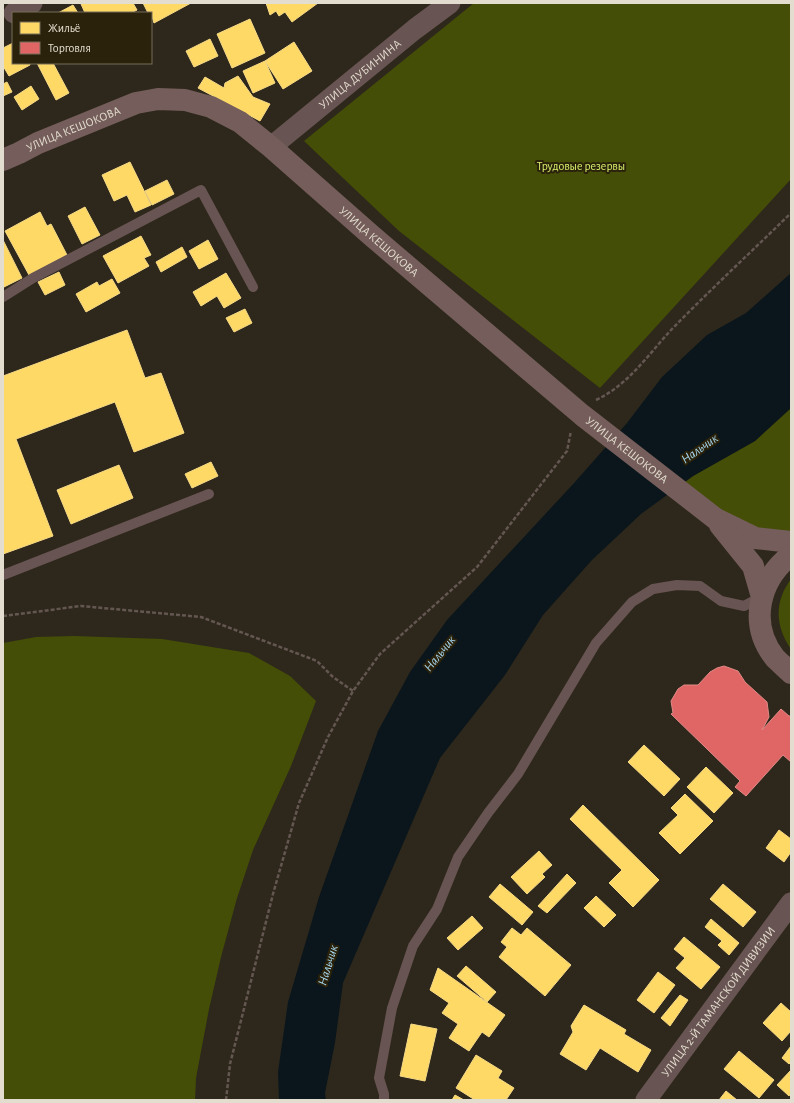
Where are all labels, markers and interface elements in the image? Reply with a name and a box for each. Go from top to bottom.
legend [12,12,152,64]
text: Жильё [48,22,80,34]
street label: УЛИЦА ДУБИНИНА [317,37,403,111]
text: Торговля [48,42,91,54]
street label: УЛИЦА КЕШОКОВА [24,104,122,154]
park label: Трудовые резервы [537,160,625,173]
street label: УЛИЦА КЕШОКОВА [337,204,421,279]
street label: УЛИЦА КЕШОКОВА [584,414,670,485]
water label: Нальчик [679,432,721,466]
water label: Нальчик [422,633,459,674]
street label: УЛИЦА 2-Й ТАМАНСКОЙ ДИВИЗИИ [659,925,777,1079]
water label: Нальчик [316,943,341,987]

